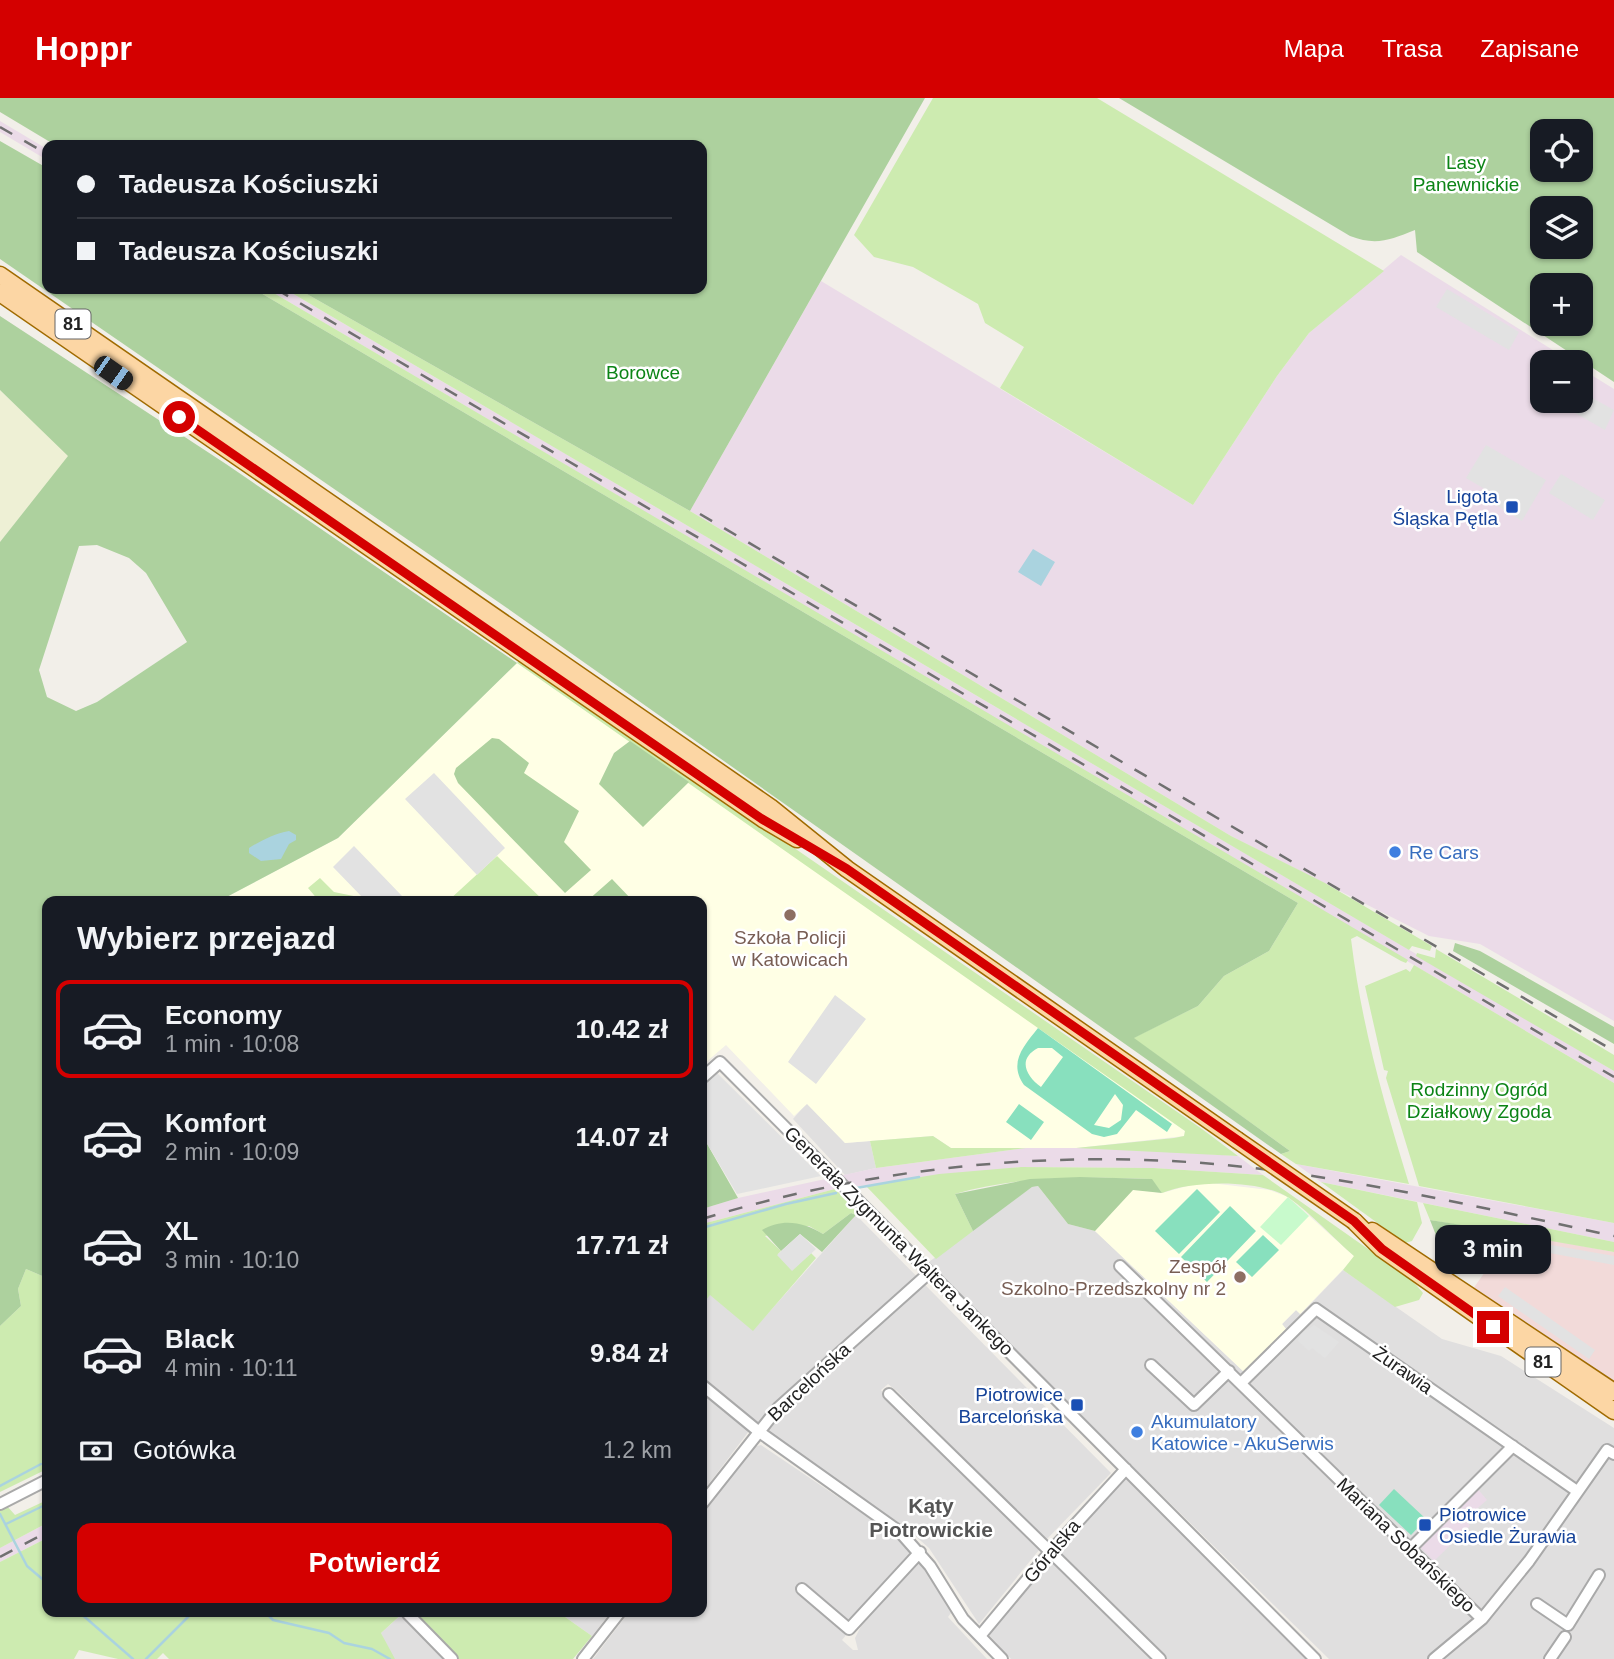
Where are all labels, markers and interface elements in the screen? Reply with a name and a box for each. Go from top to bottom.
text: Hoppr [35,30,132,67]
text: Mapa [1284,35,1344,62]
text: Trasa [1382,35,1442,62]
text: Zapisane [1480,35,1579,62]
map controls [1530,119,1593,413]
button: locate [1530,119,1593,182]
park label: Lasy Panewnickie [1413,152,1519,195]
text: Tadeusza Kościuszki [119,169,379,199]
button: layers [1530,196,1593,259]
text: Tadeusza Kościuszki [119,236,379,266]
button: + [1530,273,1593,336]
road number: 81 [56,309,90,338]
button: − [1530,350,1593,413]
car [90,352,137,394]
park label: Borowce [606,362,680,383]
route start [163,401,195,433]
place label: Ligota Śląska Pętla [1392,486,1498,529]
marker: Ligota Śląska Pętla [1504,499,1520,515]
place label: Re Cars [1409,842,1479,863]
marker: Re Cars [1387,844,1403,860]
marker: Szkoła Policji w Katowicach [782,907,798,923]
text: Wybierz przejazd [77,920,336,956]
place label: Szkoła Policji w Katowicach [731,927,848,970]
icon: car [81,998,144,1061]
text: Economy [165,1000,282,1030]
text: 10.42 zł [575,1014,668,1044]
text: 1 min · 10:08 [165,1031,299,1057]
park label: Rodzinny Ogród Działkowy Zgoda [1407,1079,1552,1122]
icon: car [81,1106,144,1169]
text: Komfort [165,1108,266,1138]
text: 14.07 zł [575,1122,668,1152]
street label: Generała Zygmunta Waltera Jankego [780,1122,1018,1360]
text: 2 min · 10:09 [165,1139,299,1165]
icon: car [81,1214,144,1277]
text: XL [165,1216,198,1246]
callout: 3 min [1435,1226,1551,1274]
text: 17.71 zł [575,1230,668,1260]
text: 3 min [1463,1236,1523,1262]
text: 3 min · 10:10 [165,1247,299,1273]
place label: Zespół Szkolno-Przedszkolny nr 2 [1001,1256,1227,1299]
marker: Zespół Szkolno-Przedszkolny nr 2 [1232,1269,1248,1285]
route end [1477,1311,1509,1343]
icon: car [81,1322,144,1385]
text: Black [165,1324,234,1354]
text: 9.84 zł [590,1338,668,1368]
street label: Barcelońska [764,1338,855,1425]
street label: Żurawia [1369,1342,1437,1398]
road number: 81 [1526,1348,1560,1377]
text: 4 min · 10:11 [165,1355,298,1381]
place label: Piotrowice Barcelońska [958,1384,1063,1427]
marker: Piotrowice Barcelońska [1069,1397,1085,1413]
place label: Akumulatory Katowice - AkuSerwis [1151,1411,1334,1454]
marker: Akumulatory Katowice - AkuSerwis [1129,1424,1145,1440]
icon: cash [77,1432,115,1470]
text: Gotówka [133,1435,236,1465]
text: 1.2 km [603,1437,672,1463]
street label: Mariana Sobańskiego [1333,1474,1479,1616]
district label: Kąty Piotrowickie [869,1494,993,1541]
place label: Piotrowice Osiedle Żurawia [1439,1504,1577,1547]
street label: Góralska [1020,1515,1085,1587]
marker: Piotrowice Osiedle Żurawia [1417,1517,1433,1533]
button: Potwierdź [77,1523,672,1603]

